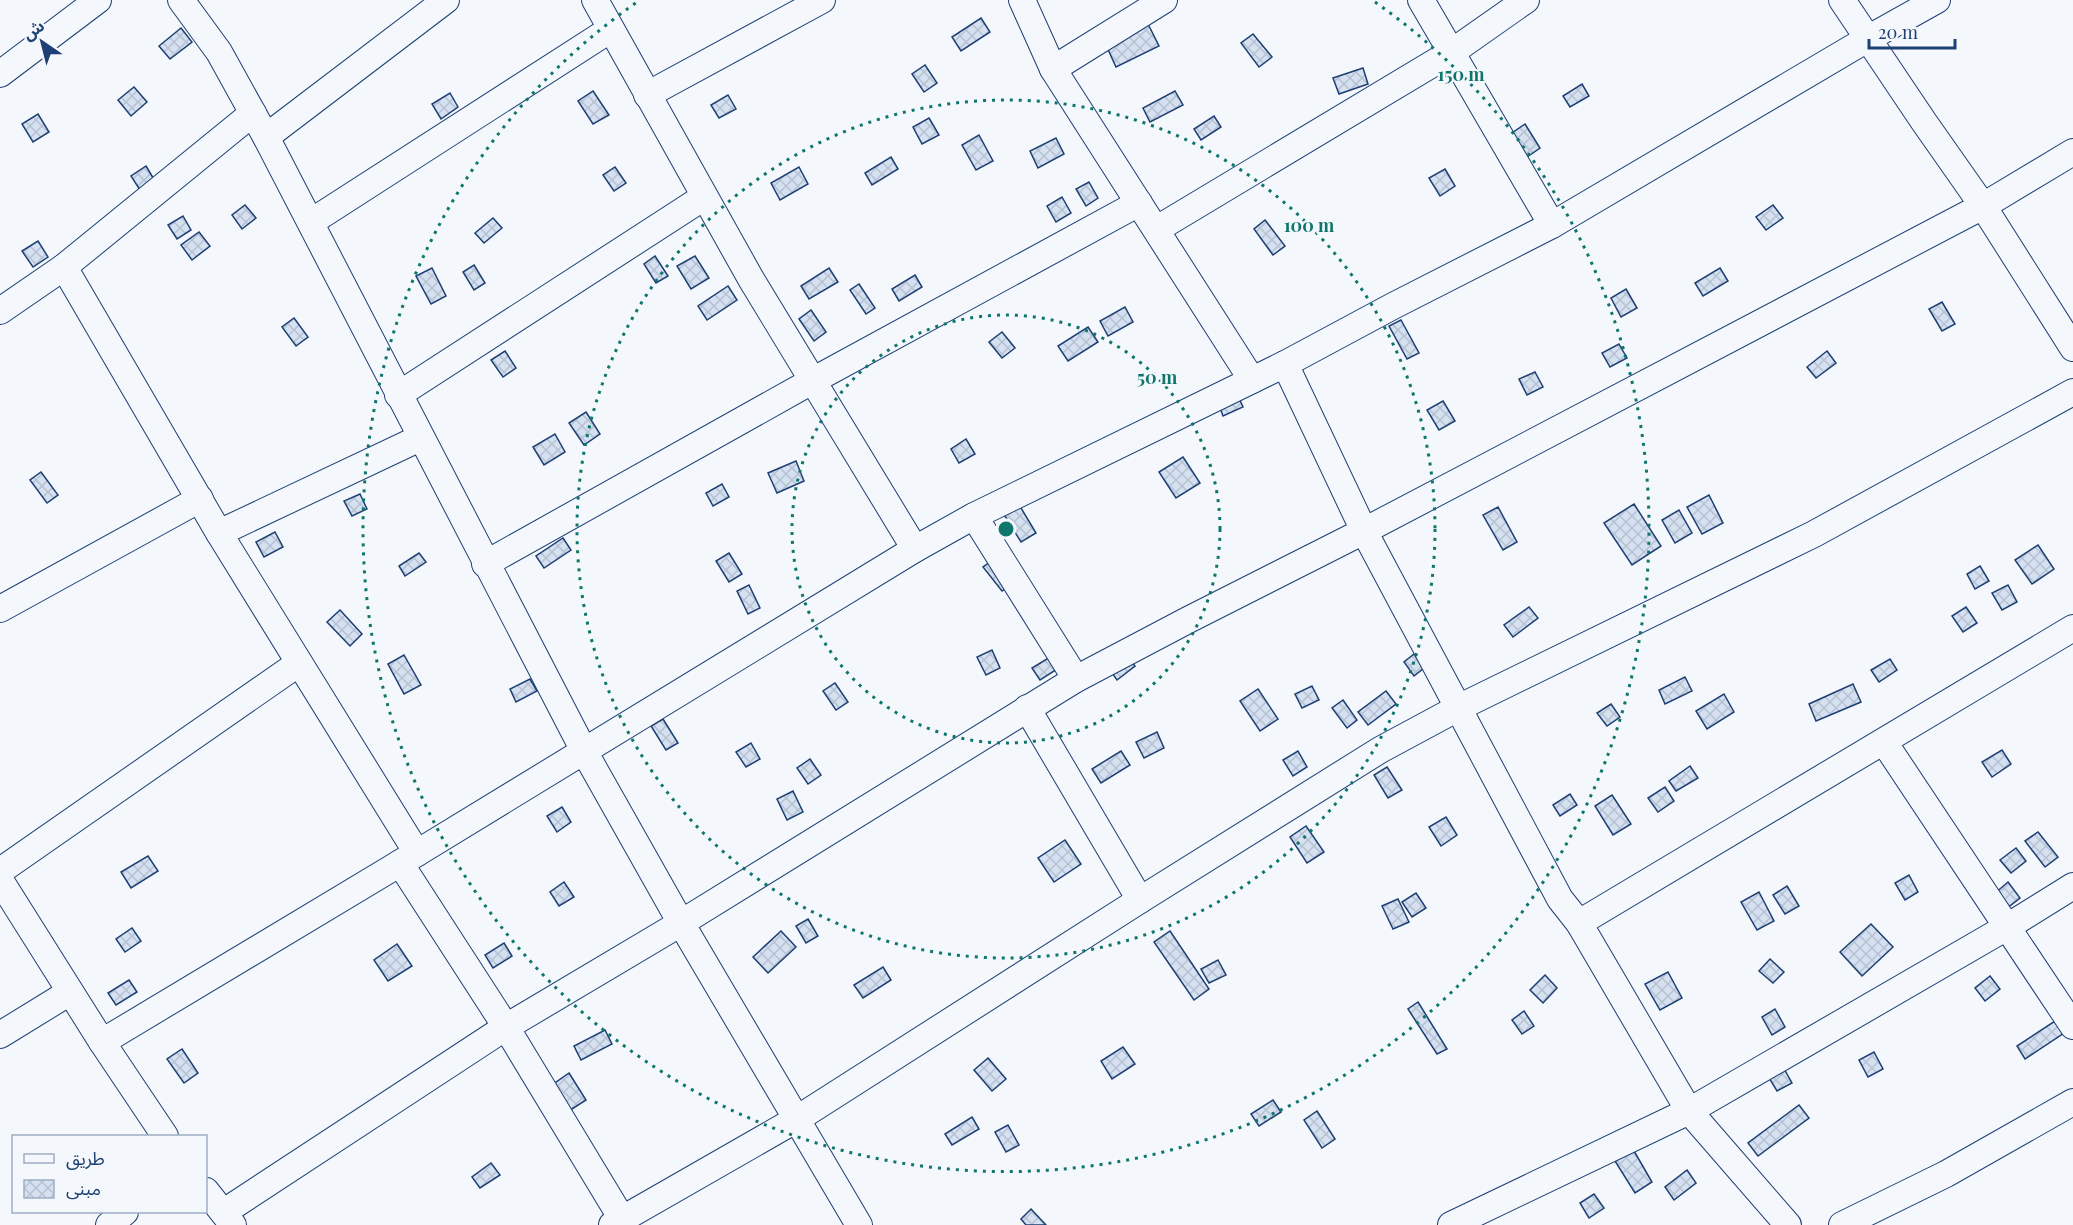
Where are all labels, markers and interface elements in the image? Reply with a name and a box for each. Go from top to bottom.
north arrow [12,12,72,72]
scale bar [1869,12,1954,50]
text: ش [18,14,48,44]
text: 20 m [1878,20,1918,44]
text: 150 m [1437,62,1485,86]
text: 100 m [1284,213,1335,237]
text: 50 m [1137,365,1178,389]
centre of rings [996,519,1016,539]
legend [12,1135,207,1213]
text: طريق [66,1146,105,1170]
text: مبنى [66,1176,101,1200]

